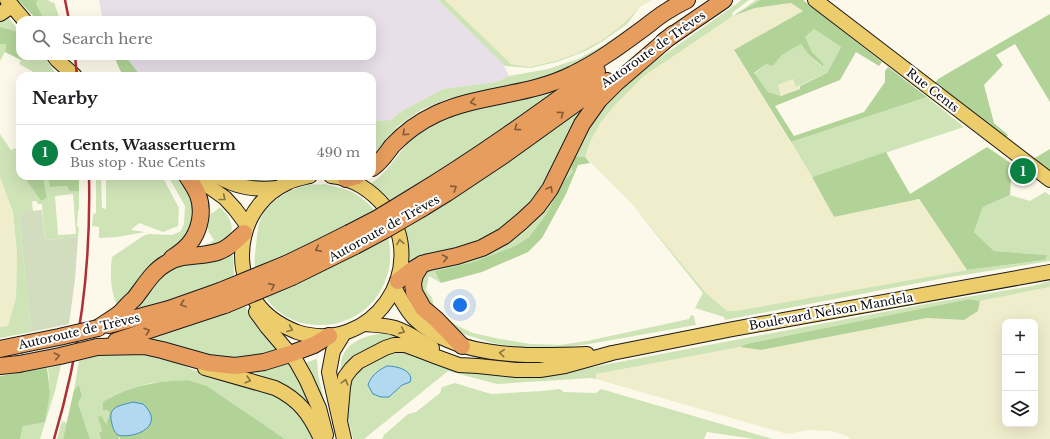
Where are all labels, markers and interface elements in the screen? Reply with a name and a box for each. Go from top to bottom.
street label: Autoroute de Trèves [597,7,708,91]
search box [16,16,376,60]
icon: search [30,27,52,49]
text: Search here [62,29,153,48]
street label: Rue Cents [904,65,962,115]
text: Nearby [32,88,98,109]
one-way arrow [470,97,476,105]
one-way arrow [556,112,563,119]
one-way arrow [515,123,522,130]
one-way arrow [403,128,410,135]
text: Cents, Waassertuerm [70,135,236,154]
text: 1 [42,144,48,161]
text: 490 m [317,144,360,161]
text: Bus stop · Rue Cents [70,154,205,171]
pin: 1 [1010,156,1036,186]
one-way arrow [450,186,457,193]
one-way arrow [545,186,552,193]
street label: Autoroute de Trèves [325,191,442,265]
one-way arrow [218,193,226,200]
one-way arrow [396,239,405,245]
one-way arrow [315,244,322,252]
one-way arrow [442,254,448,263]
one-way arrow [268,282,275,290]
street label: Boulevard Nelson Mandela [748,289,915,333]
your location [450,295,470,315]
one-way arrow [180,299,187,308]
street label: Autoroute de Trèves [16,310,141,353]
map controls [1002,319,1038,427]
button: + [1002,319,1038,355]
one-way arrow [286,324,294,332]
one-way arrow [398,326,405,334]
one-way arrow [144,327,151,336]
one-way arrow [499,348,505,357]
one-way arrow [54,353,60,361]
button: − [1002,355,1038,391]
one-way arrow [244,375,251,384]
one-way arrow [340,379,348,386]
button: layers [1002,391,1038,427]

